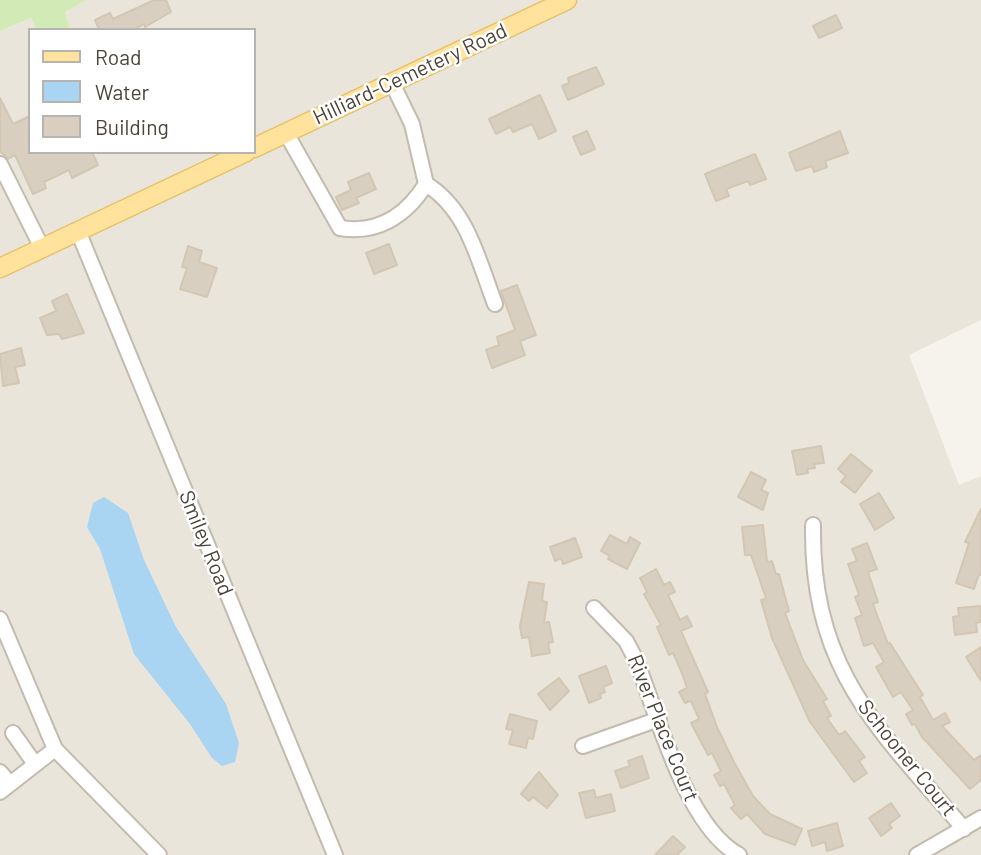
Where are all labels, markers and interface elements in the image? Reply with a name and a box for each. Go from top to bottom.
street label: Hilliard-Cemetery Road [309,18,511,130]
legend [28,28,256,154]
text: Road [95,44,141,69]
text: Water [95,79,149,104]
text: Building [95,114,169,139]
street label: Smiley Road [174,487,238,599]
street label: River Place Court [622,651,704,805]
street label: Schooner Court [852,695,962,821]

